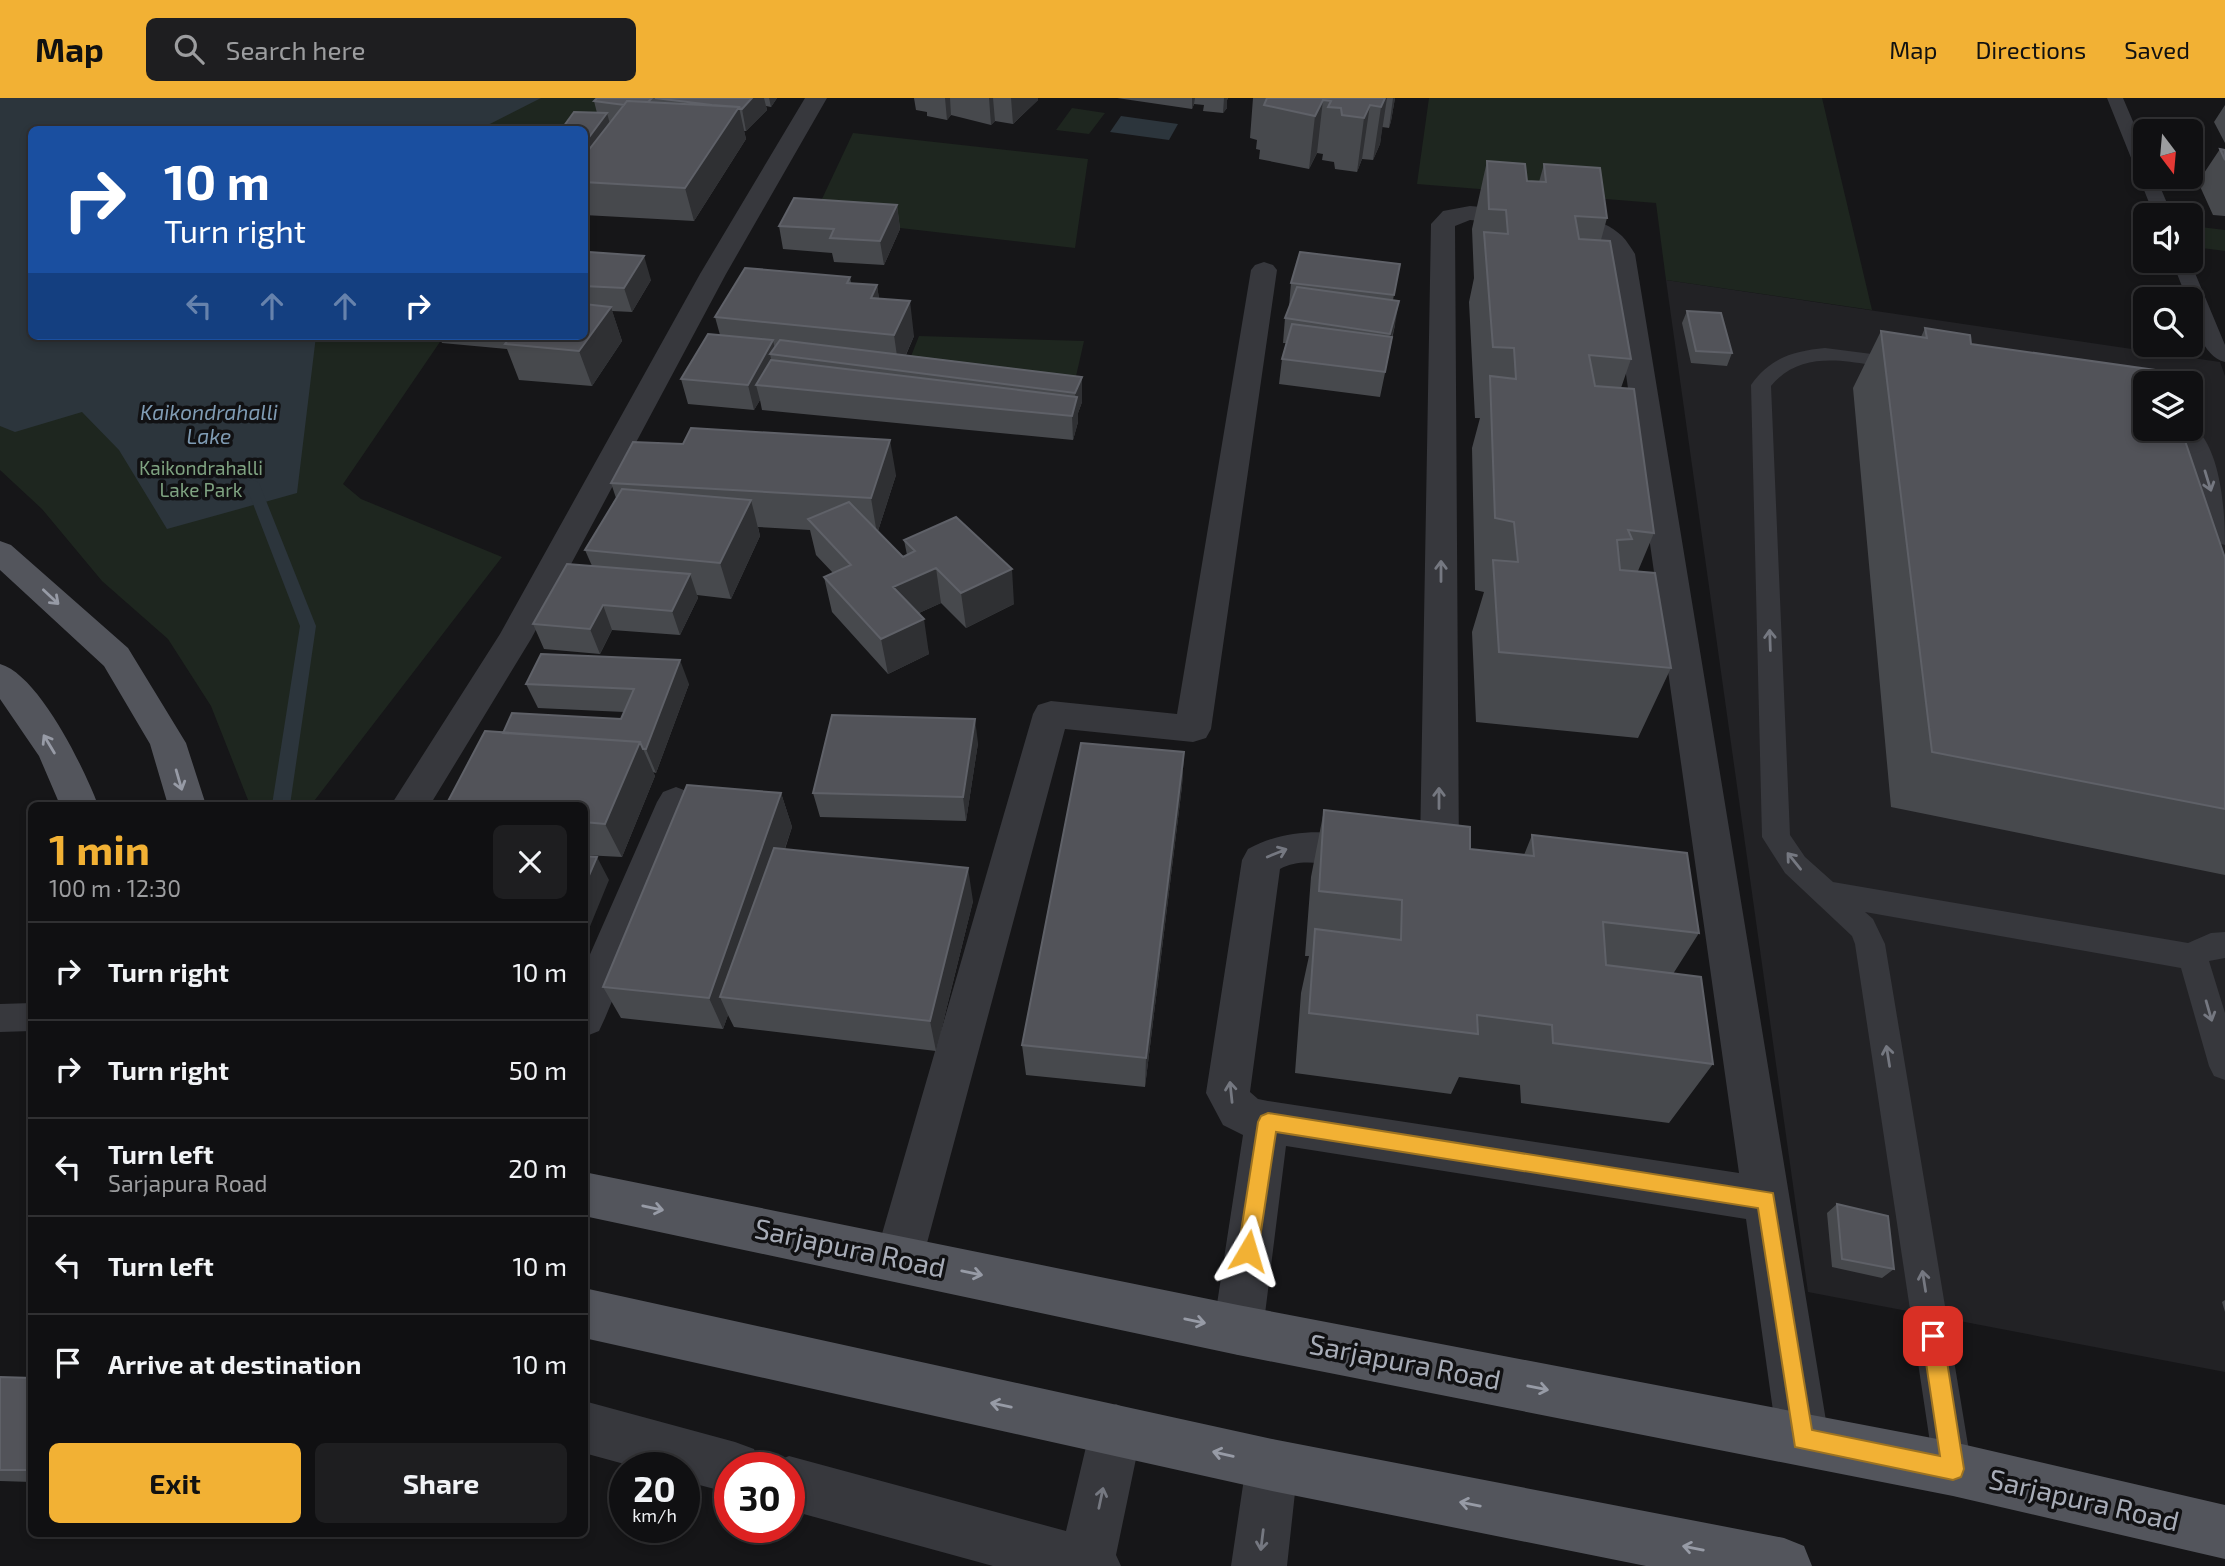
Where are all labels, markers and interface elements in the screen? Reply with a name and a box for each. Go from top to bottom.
search box [146,18,636,81]
text: Map [35,29,104,69]
icon: search [170,30,208,68]
text: Search here [226,34,365,65]
text: Map [1889,35,1937,64]
text: Directions [1975,35,2086,64]
text: Saved [2124,35,2190,64]
north arrow [2133,119,2203,189]
map controls [2133,119,2203,441]
text: 10 m [164,151,270,210]
icon: right [49,154,140,245]
button: sound [2133,203,2203,273]
text: Turn right [164,211,306,249]
icon: left [180,287,218,325]
icon: ahead [253,287,291,325]
icon: ahead [326,287,364,325]
icon: right [399,287,437,325]
button: search [2133,287,2203,357]
button: layers [2133,371,2203,441]
water label: Kaikondrahalli Lake [140,399,278,448]
park label: Kaikondrahalli Lake Park [139,456,263,501]
one-way arrow [2202,470,2215,492]
one-way arrow [1434,559,1448,582]
one-way arrow [42,589,59,606]
one-way arrow [1763,628,1776,651]
one-way arrow [41,735,55,755]
one-way arrow [174,769,187,791]
one-way arrow [1432,787,1446,810]
text: 1 min [49,823,150,873]
button: close [493,825,567,899]
one-way arrow [1266,845,1287,858]
one-way arrow [1786,853,1802,871]
text: 100 m · 12:30 [49,874,181,902]
icon: right [49,952,87,990]
text: Turn right [108,956,229,987]
text: 10 m [512,956,567,987]
one-way arrow [2203,999,2216,1021]
one-way arrow [1881,1045,1894,1068]
icon: right [49,1050,87,1088]
text: Turn right [108,1054,229,1085]
text: 50 m [509,1054,567,1085]
one-way arrow [1224,1081,1237,1104]
text: Turn left [108,1138,214,1169]
icon: left [49,1148,87,1186]
text: 20 m [508,1152,567,1183]
text: Sarjapura Road [108,1169,268,1197]
one-way arrow [641,1201,664,1215]
street label: Sarjapura Road [752,1210,949,1284]
position arrow [1211,1214,1285,1288]
icon: left [49,1246,87,1284]
text: Turn left [108,1250,214,1281]
text: 10 m [512,1250,567,1281]
one-way arrow [960,1267,983,1281]
one-way arrow [1917,1270,1930,1293]
pin [1903,1306,1963,1366]
one-way arrow [1183,1315,1206,1328]
icon: arrive [1914,1317,1952,1355]
street label: Sarjapura Road [1307,1326,1504,1396]
icon: arrive [49,1344,87,1382]
text: Arrive at destination [108,1348,361,1379]
text: 10 m [512,1348,567,1379]
one-way arrow [1526,1382,1549,1395]
one-way arrow [990,1397,1013,1411]
button: Exit [49,1443,301,1523]
button: Share [315,1443,567,1523]
one-way arrow [1212,1447,1235,1460]
speed limit sign: 30 [714,1452,805,1543]
street label: Sarjapura Road [1986,1461,2183,1537]
text: 20 [633,1467,676,1509]
one-way arrow [1095,1487,1109,1510]
one-way arrow [1459,1497,1482,1510]
text: km/h [632,1504,677,1526]
one-way arrow [1256,1528,1269,1551]
one-way arrow [1682,1541,1705,1554]

